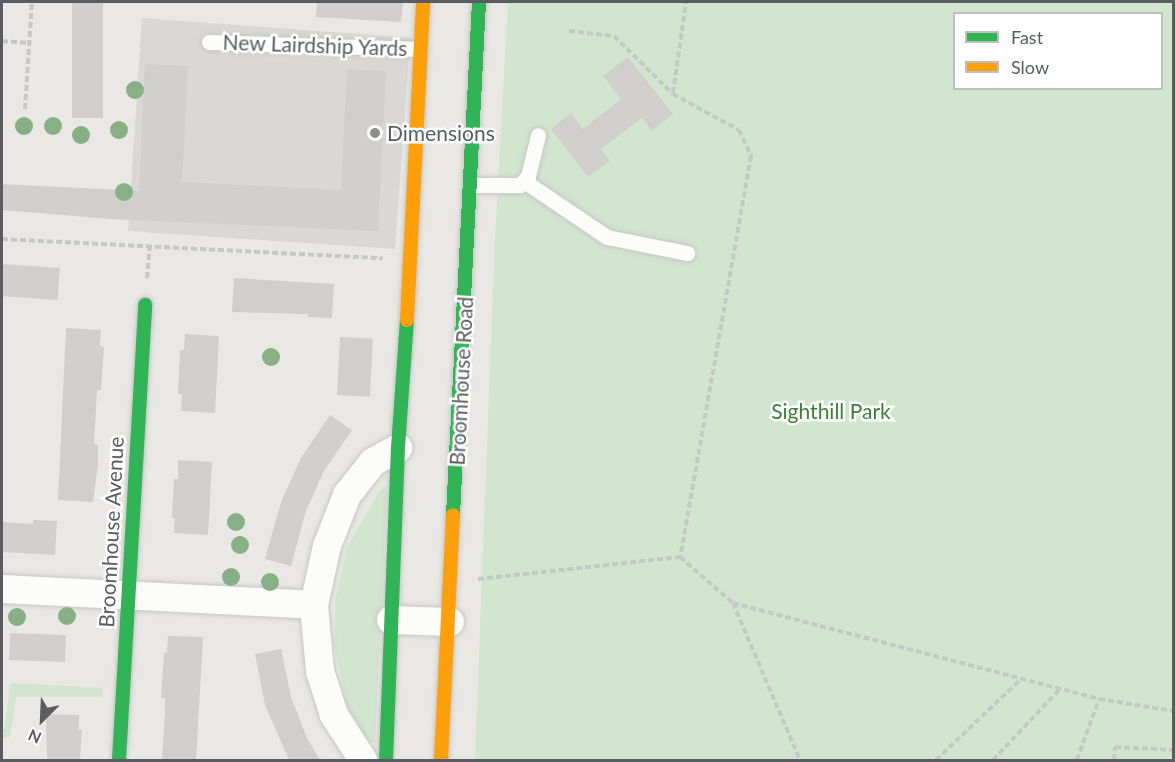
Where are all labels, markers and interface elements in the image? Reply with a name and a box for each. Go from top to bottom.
legend [953,12,1163,90]
text: Fast [1011,26,1043,48]
street label: New Lairdship Yards [222,29,408,61]
text: Slow [1011,56,1049,78]
place label: Dimensions [387,120,495,146]
marker: Dimensions [368,126,382,140]
street label: Broomhouse Road [444,296,478,466]
park label: Sighthill Park [771,398,891,424]
street label: Broomhouse Avenue [93,435,129,629]
north arrow [12,690,72,750]
text: N [25,726,44,748]

